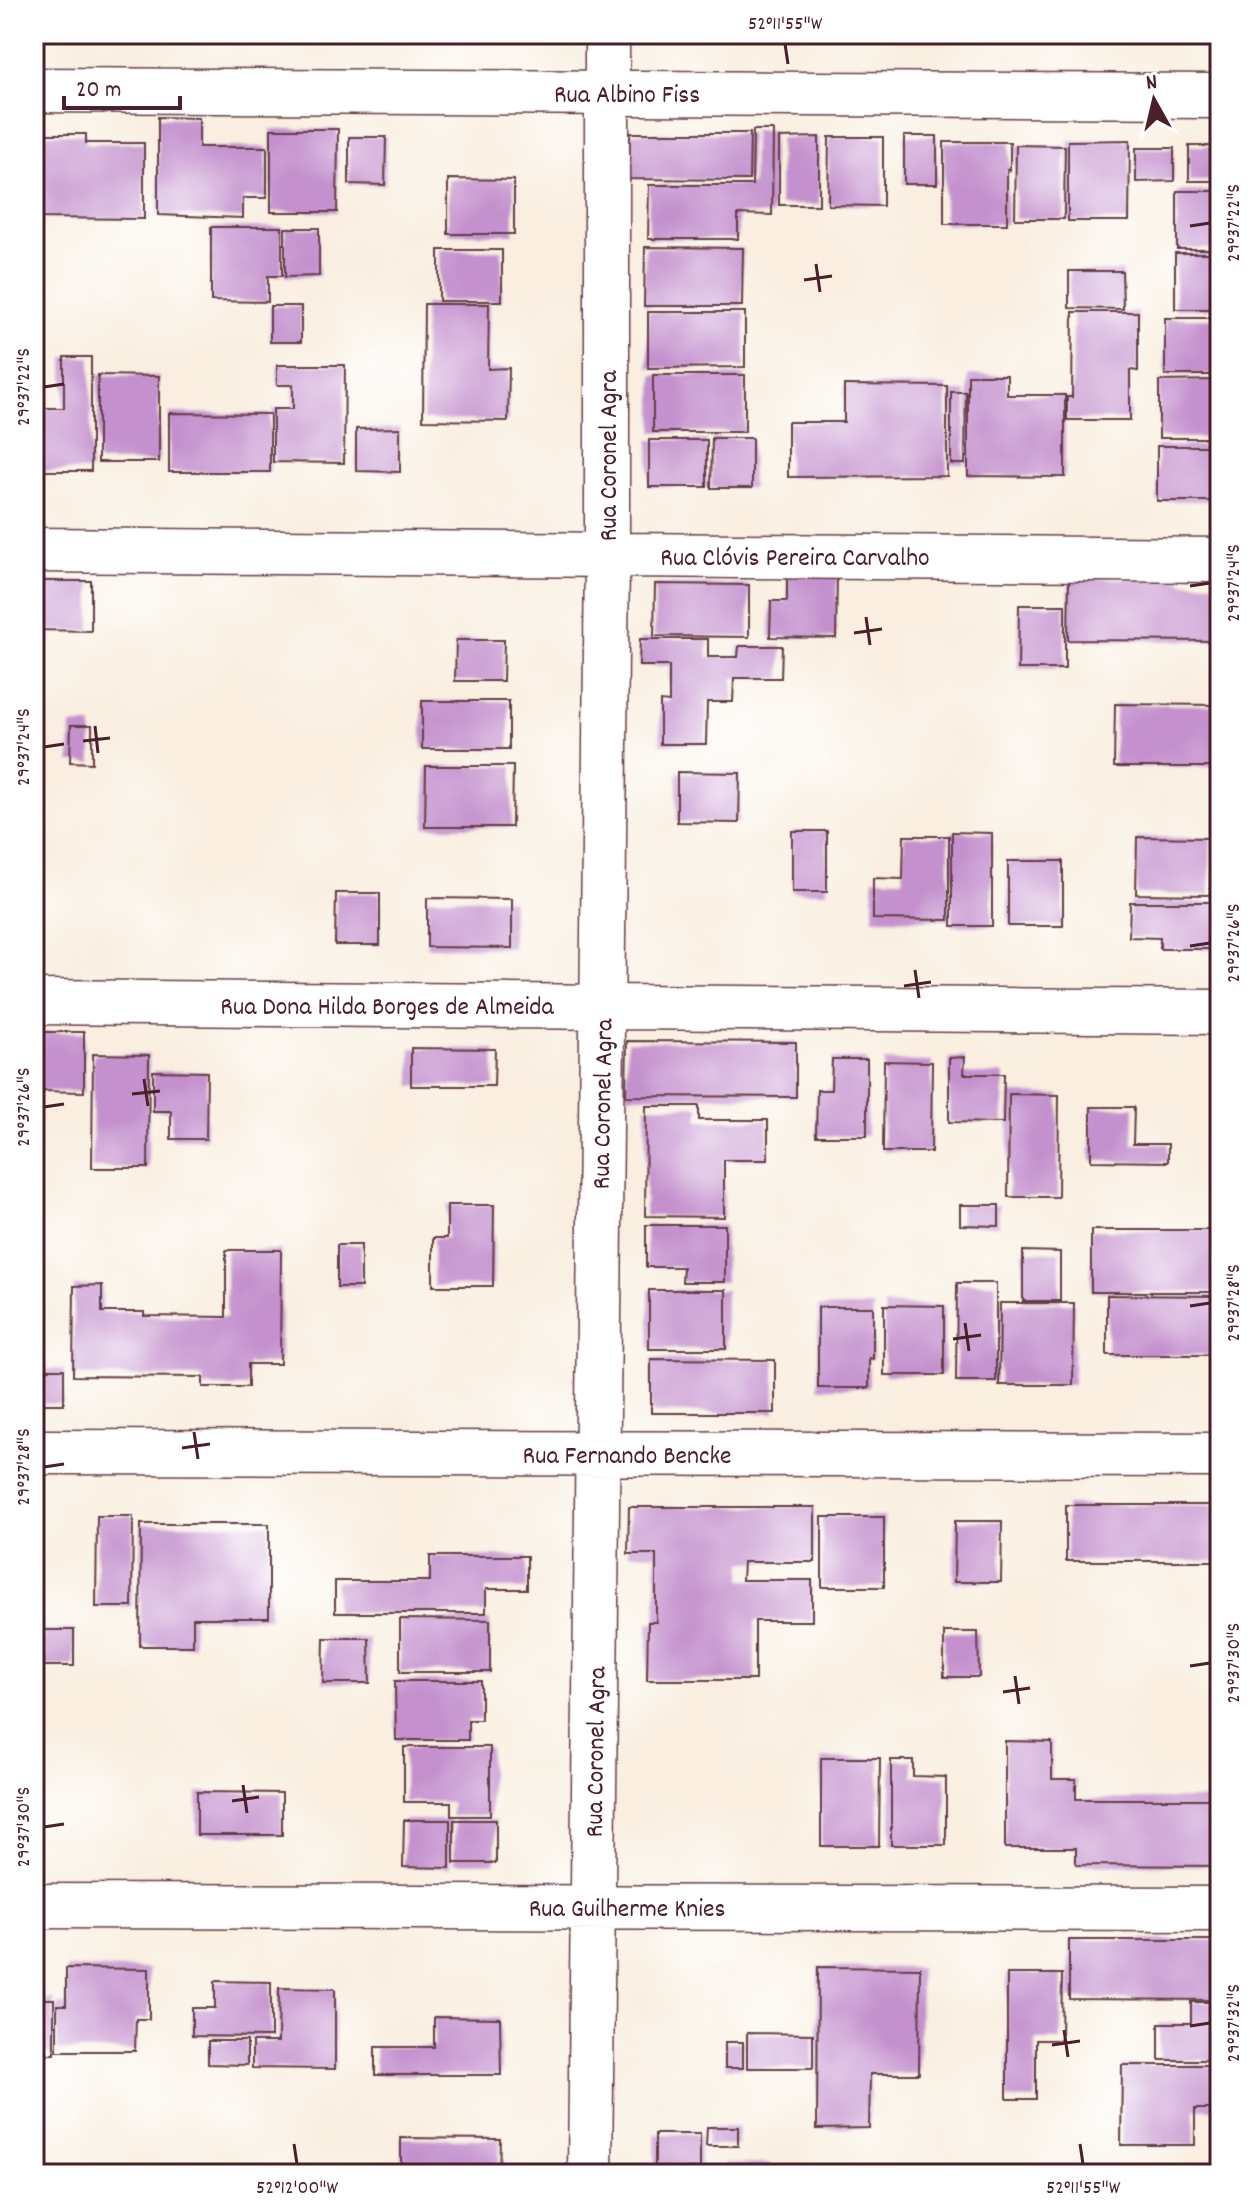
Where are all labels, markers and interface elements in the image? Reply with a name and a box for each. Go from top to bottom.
text: 52°11'55"W [748,11,823,39]
scale bar [64,60,180,110]
north arrow [1114,60,1194,140]
text: N [1144,68,1159,100]
text: 20 m [76,74,122,108]
street label: Rua Albino Fiss [554,78,700,115]
text: 29°37'22"S [1221,184,1249,262]
text: 29°37'22"S [11,348,39,426]
street label: Rua Coronel Agra [592,370,629,541]
street label: Rua Clóvis Pereira Carvalho [660,541,930,578]
text: 29°37'24"S [1221,544,1249,622]
text: 29°37'24"S [11,708,39,786]
text: 29°37'26"S [1221,903,1249,983]
street label: Rua Dona Hilda Borges de Almeida [220,990,555,1027]
street label: Rua Coronel Agra [585,1018,624,1190]
text: 29°37'26"S [11,1067,39,1147]
text: 29°37'28"S [1221,1264,1249,1342]
text: 29°37'28"S [11,1428,39,1506]
street label: Rua Fernando Bencke [523,1439,731,1476]
text: 29°37'30"S [1221,1623,1249,1703]
street label: Rua Coronel Agra [578,1666,617,1838]
text: 29°37'30"S [11,1787,39,1867]
street label: Rua Guilherme Knies [529,1892,725,1929]
text: 29°37'32"S [1221,1984,1249,2062]
text: 52°12'00"W [256,2175,338,2203]
text: 52°11'55"W [1046,2175,1121,2203]

